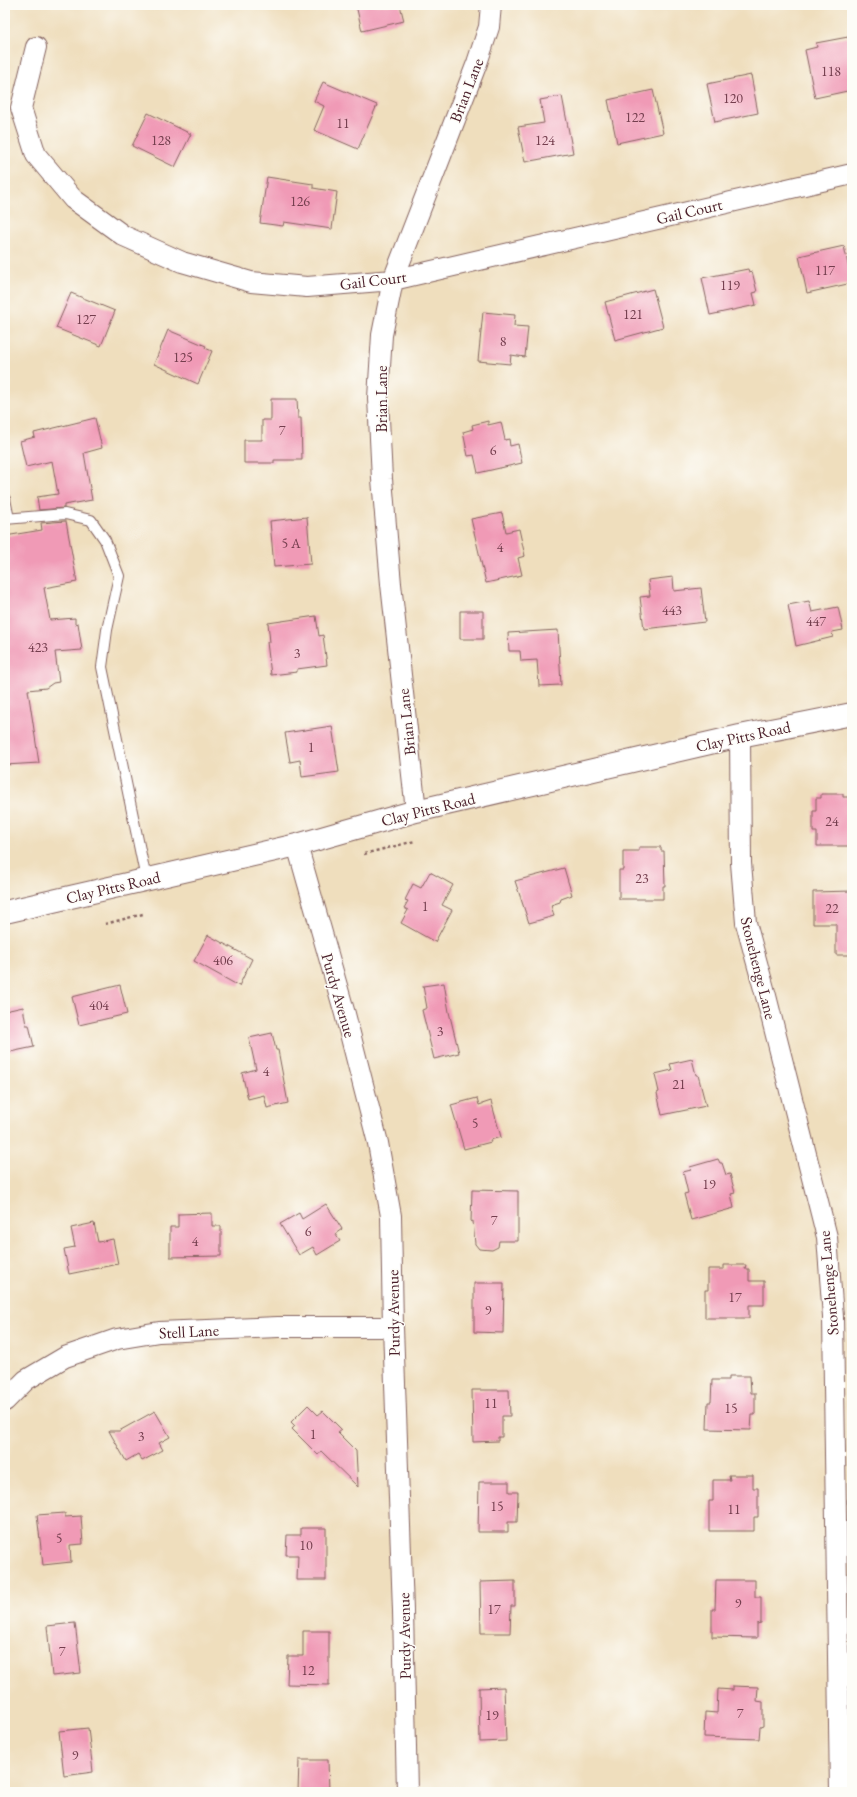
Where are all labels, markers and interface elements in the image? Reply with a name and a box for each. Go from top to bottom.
street label: Brian Lane [445,55,488,125]
house number: 118 [821,62,841,80]
house number: 120 [723,89,743,107]
house number: 122 [625,108,645,126]
house number: 11 [336,114,350,132]
house number: 128 [151,131,171,149]
house number: 124 [535,131,555,149]
house number: 126 [290,192,310,210]
street label: Gail Court [654,194,724,229]
house number: 117 [815,261,835,279]
street label: Gail Court [338,266,408,295]
house number: 119 [720,276,740,294]
house number: 121 [623,305,643,323]
house number: 127 [76,310,96,328]
house number: 8 [500,332,507,350]
house number: 125 [173,348,193,366]
street label: Brian Lane [371,365,392,433]
house number: 7 [279,421,286,439]
house number: 6 [490,441,497,459]
house number: 5 A [281,534,301,552]
house number: 4 [497,538,504,556]
house number: 443 [662,601,682,619]
house number: 447 [806,612,826,630]
house number: 423 [28,638,48,656]
house number: 3 [294,644,301,662]
street label: Brian Lane [393,687,420,756]
street label: Clay Pitts Road [694,716,793,757]
house number: 1 [308,738,314,756]
street label: Clay Pitts Road [379,787,478,831]
house number: 24 [825,812,839,830]
street label: Clay Pitts Road [64,866,163,909]
house number: 23 [635,869,649,887]
house number: 1 [422,897,428,915]
house number: 22 [825,899,839,917]
street label: Stonehenge Lane [736,915,781,1022]
house number: 406 [213,951,233,969]
street label: Purdy Avenue [316,951,361,1040]
house number: 404 [89,996,109,1014]
house number: 3 [437,1022,444,1040]
house number: 4 [263,1062,270,1080]
house number: 21 [672,1075,686,1093]
house number: 5 [472,1114,478,1132]
house number: 19 [702,1175,716,1193]
house number: 7 [491,1211,498,1229]
house number: 6 [305,1222,312,1240]
street label: Stonehenge Lane [813,1230,844,1336]
house number: 4 [192,1232,199,1250]
street label: Purdy Avenue [382,1269,405,1357]
house number: 17 [728,1288,742,1306]
house number: 9 [485,1301,492,1319]
street label: Stell Lane [159,1319,220,1344]
house number: 11 [484,1394,498,1412]
house number: 15 [724,1399,738,1417]
house number: 1 [310,1425,316,1443]
house number: 3 [138,1427,145,1445]
house number: 15 [490,1497,504,1515]
house number: 11 [727,1500,741,1518]
house number: 5 [56,1529,62,1547]
house number: 10 [299,1536,313,1554]
street label: Purdy Avenue [393,1592,416,1680]
house number: 9 [735,1594,742,1612]
house number: 17 [487,1600,501,1618]
house number: 7 [59,1642,66,1660]
house number: 12 [301,1661,315,1679]
house number: 7 [737,1704,744,1722]
house number: 19 [485,1706,499,1724]
house number: 9 [72,1746,79,1764]

